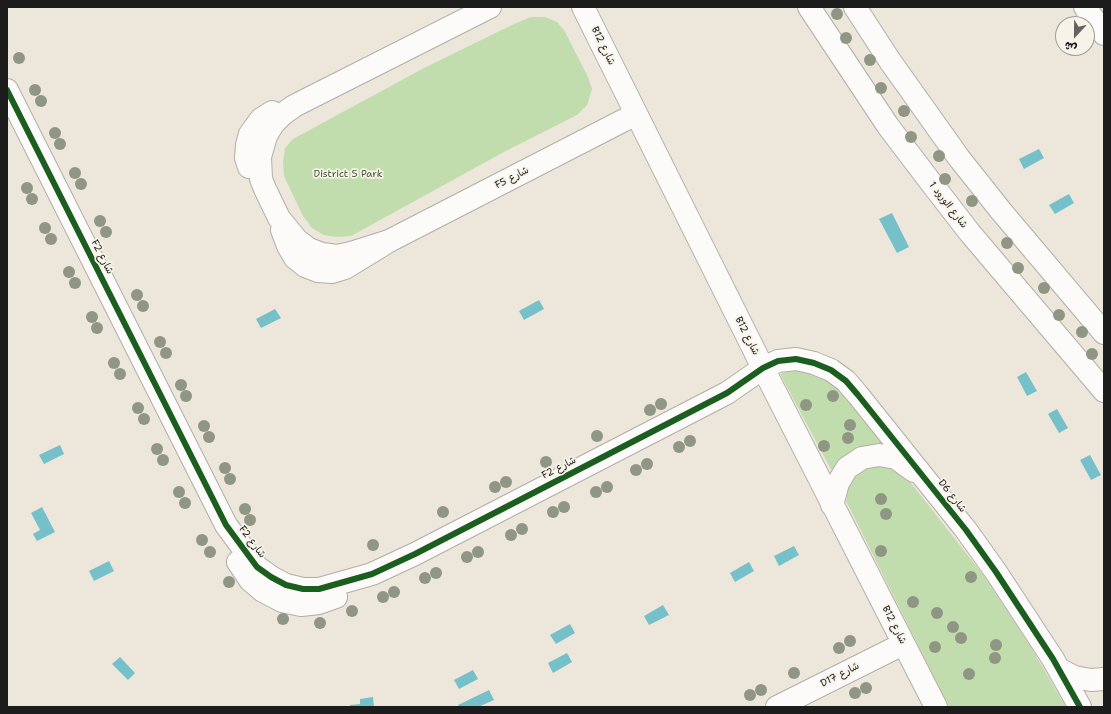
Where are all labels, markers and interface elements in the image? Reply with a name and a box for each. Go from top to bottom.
north arrow [1055,16,1095,56]
street label: B12 شارع [589,25,617,67]
text: ش [1062,37,1079,56]
street label: F5 شارع [493,164,531,192]
park label: District 5 Park [314,168,382,180]
street label: شارع الورود 1 [926,179,970,231]
street label: F2 شارع [88,238,116,276]
street label: B12 شارع [732,315,762,357]
street label: F2 شارع [540,454,578,482]
street label: D6 شارع [935,477,969,515]
street label: F2 شارع [236,524,268,560]
street label: B12 شارع [879,604,909,646]
street label: D17 شارع [819,660,861,690]

